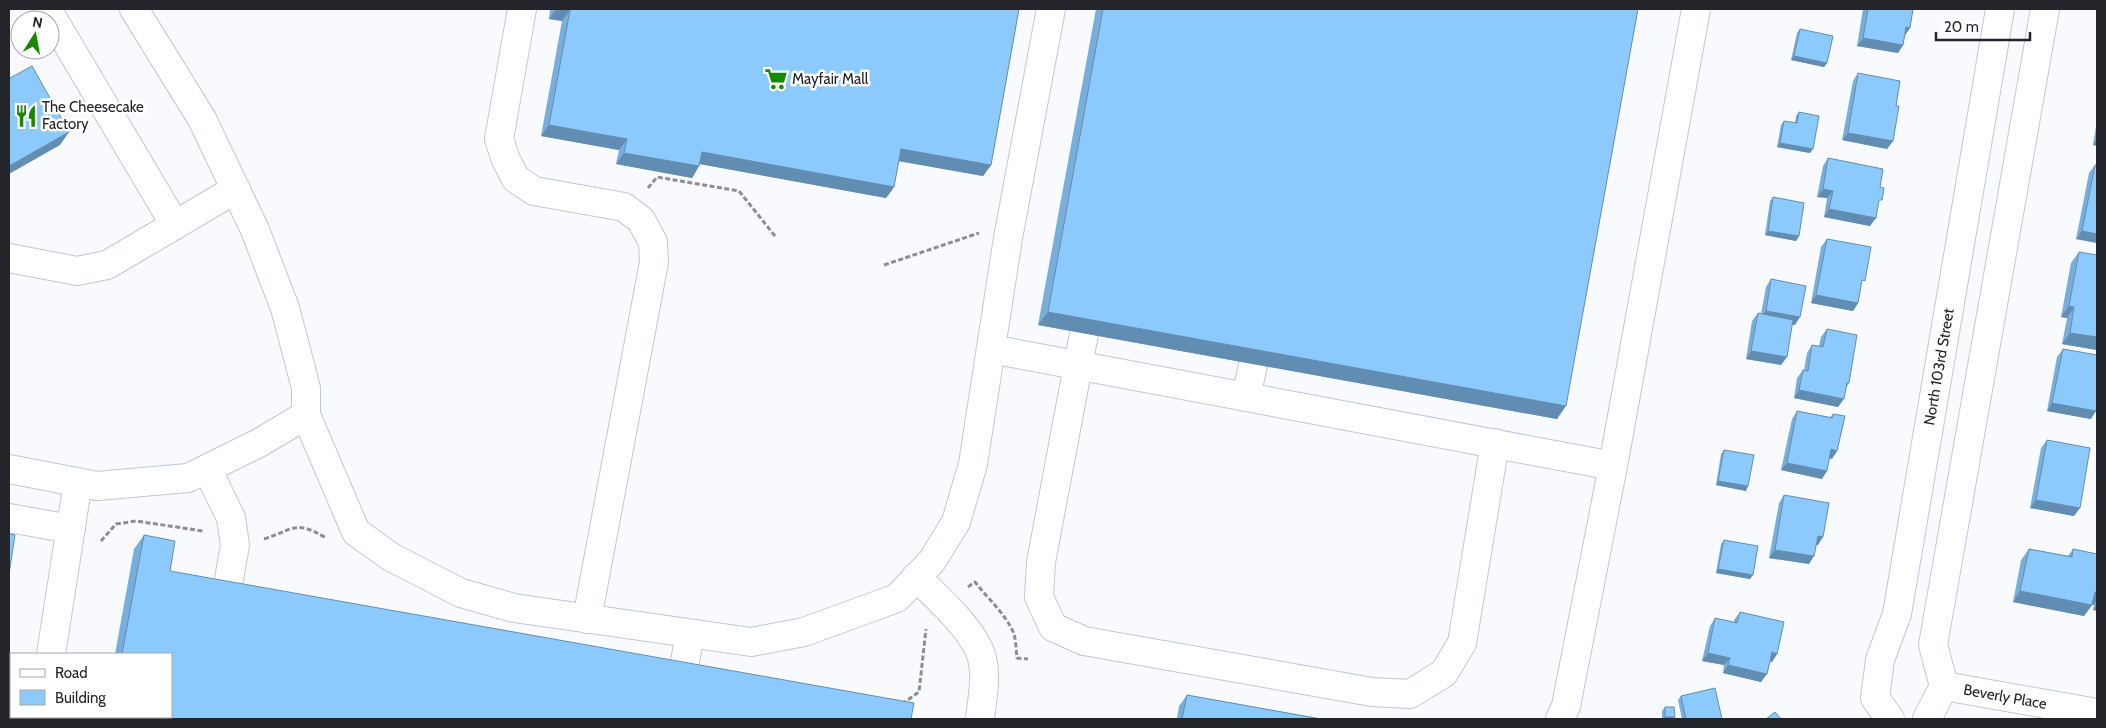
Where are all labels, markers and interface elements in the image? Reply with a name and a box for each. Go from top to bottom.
north arrow [10,10,60,60]
scale bar [1936,10,2030,42]
text: N [31,12,44,32]
text: 20 m [1944,18,1979,36]
supermarket icon: Mayfair Mall [763,66,789,92]
place label: Mayfair Mall [792,70,869,88]
place label: The Cheesecake Factory [42,98,144,133]
restaurant icon: The Cheesecake Factory [13,103,39,129]
street label: North 103rd Street [1920,307,1958,427]
legend [10,653,172,718]
text: Road [55,664,88,682]
street label: Beverly Place [1962,681,2048,713]
text: Building [55,689,106,707]

